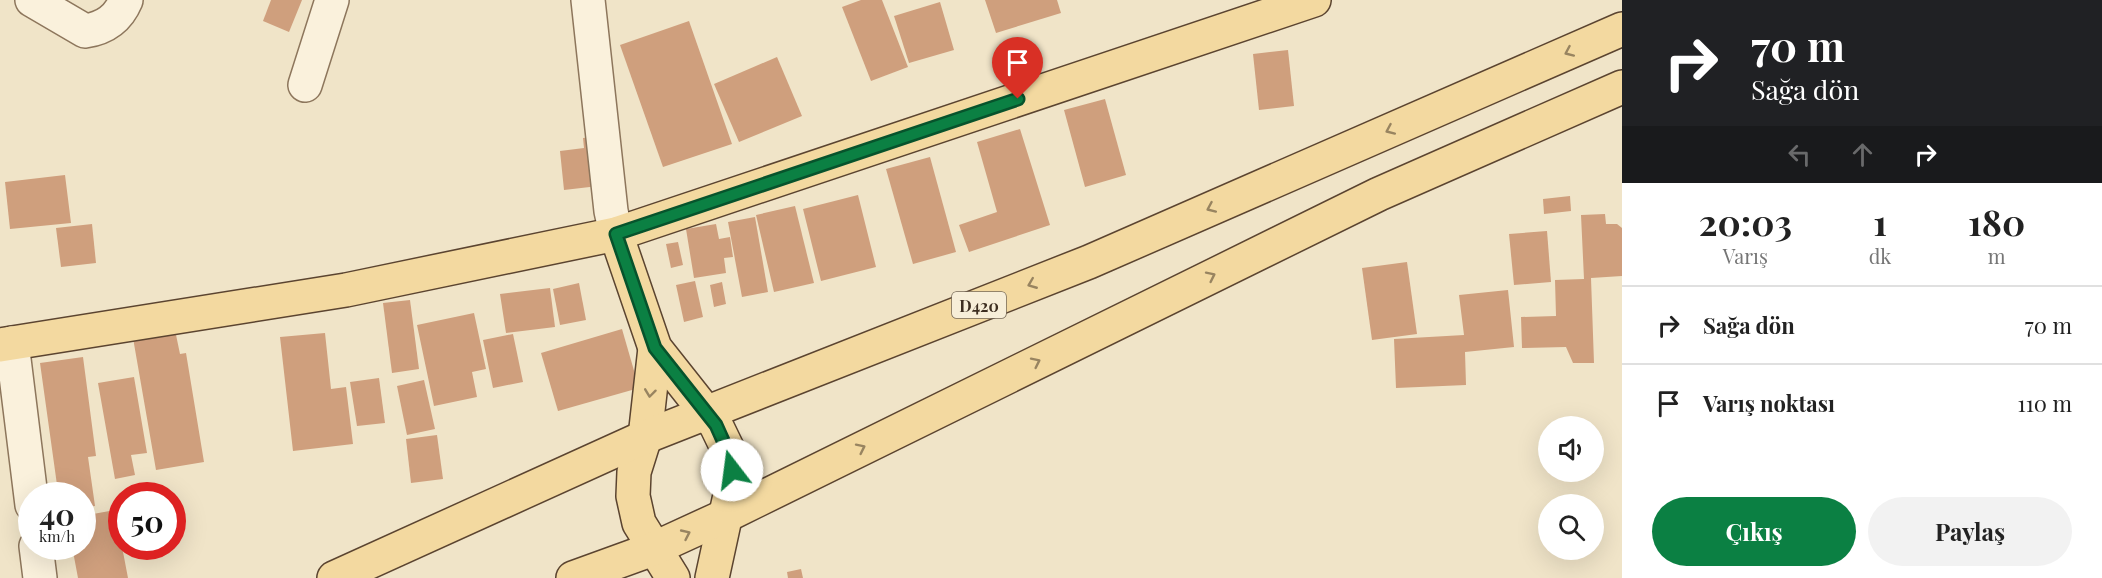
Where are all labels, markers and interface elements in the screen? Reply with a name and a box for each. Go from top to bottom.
text: 70 m [1751,17,1845,73]
icon: right [1652,24,1730,102]
pin [992,37,1043,99]
one-way arrow [1564,45,1575,57]
icon: arrive [1001,46,1034,79]
text: Sağa dön [1751,71,1859,107]
one-way arrow [1385,123,1396,135]
icon: left [1783,138,1816,171]
icon: ahead [1846,138,1879,171]
icon: right [1909,138,1942,171]
text: 20:03 [1699,197,1792,245]
text: 1 [1873,197,1887,245]
text: 180 [1968,197,2025,245]
one-way arrow [1207,201,1218,213]
text: Varış [1723,242,1768,269]
text: dk [1869,242,1891,269]
text: m [1988,242,2006,269]
one-way arrow [1205,272,1216,283]
one-way arrow [1027,277,1037,290]
road number: D420 [952,292,1006,318]
icon: right [1652,309,1685,342]
text: Sağa dön [1703,310,1795,340]
text: 70 m [2025,310,2072,340]
one-way arrow [1030,358,1041,370]
icon: arrive [1652,387,1685,420]
one-way arrow [644,388,657,397]
text: Varış noktası [1703,388,1835,418]
text: 110 m [2018,388,2072,418]
map controls [1538,416,1604,560]
button: sound [1538,416,1604,482]
position arrow [700,438,764,502]
one-way arrow [855,444,866,456]
speed limit sign: 50 [108,482,186,560]
text: 40 [39,494,75,534]
button: search [1538,494,1604,560]
button: Çıkış [1652,497,1856,566]
button: Paylaş [1868,497,2072,566]
text: km/h [39,526,75,546]
one-way arrow [680,529,691,541]

